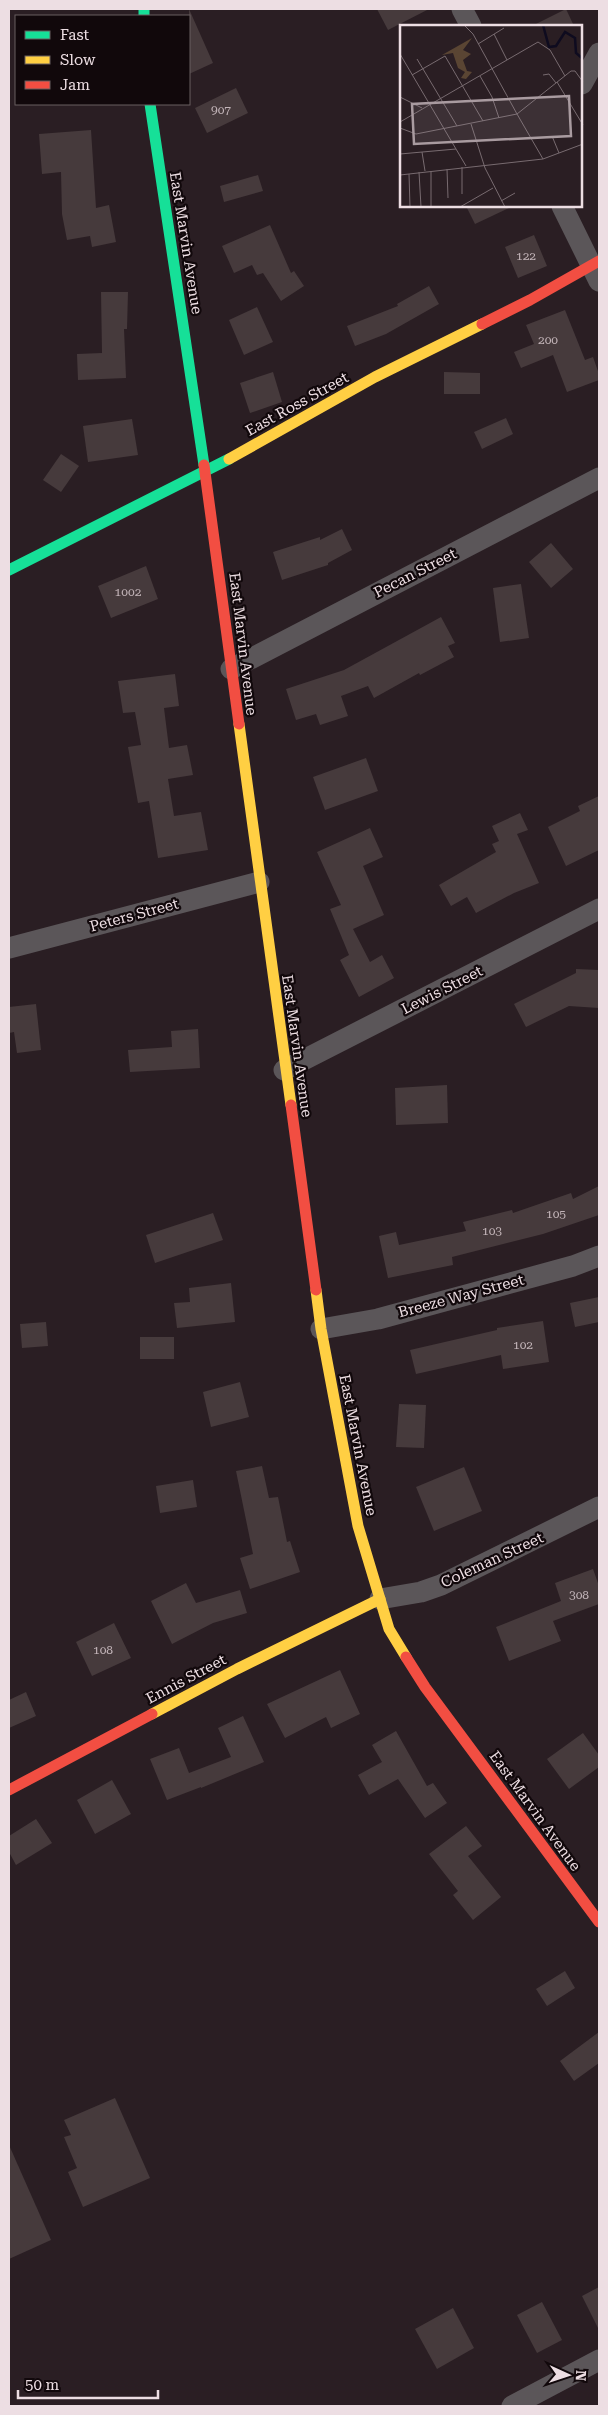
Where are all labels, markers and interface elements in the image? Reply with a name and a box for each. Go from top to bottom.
legend [15,15,190,105]
inset map [400,25,583,208]
text: Fast [60,26,90,44]
text: Slow [60,51,96,69]
text: Jam [60,76,90,94]
house number: 907 [211,103,231,117]
street label: East Marvin Avenue [166,171,206,315]
house number: 122 [516,249,536,263]
house number: 200 [538,333,558,347]
street label: East Ross Street [242,368,352,440]
street label: Pecan Street [371,544,460,602]
street label: East Marvin Avenue [225,572,261,716]
house number: 1002 [115,585,142,599]
street label: Peters Street [88,894,181,936]
street label: Lewis Street [398,962,486,1018]
street label: East Marvin Avenue [278,974,316,1118]
house number: 105 [546,1207,566,1221]
house number: 103 [482,1224,502,1238]
street label: Breeze Way Street [396,1270,526,1321]
house number: 102 [513,1338,533,1352]
street label: East Marvin Avenue [335,1373,381,1517]
street label: Coleman Street [438,1528,547,1592]
house number: 308 [569,1588,589,1602]
house number: 108 [93,1643,113,1657]
street label: Ennis Street [143,1650,229,1708]
street label: East Marvin Avenue [485,1748,585,1874]
north arrow [543,2350,593,2400]
scale bar [18,2368,158,2400]
text: N [573,2370,589,2382]
text: 50 m [25,2376,60,2394]

